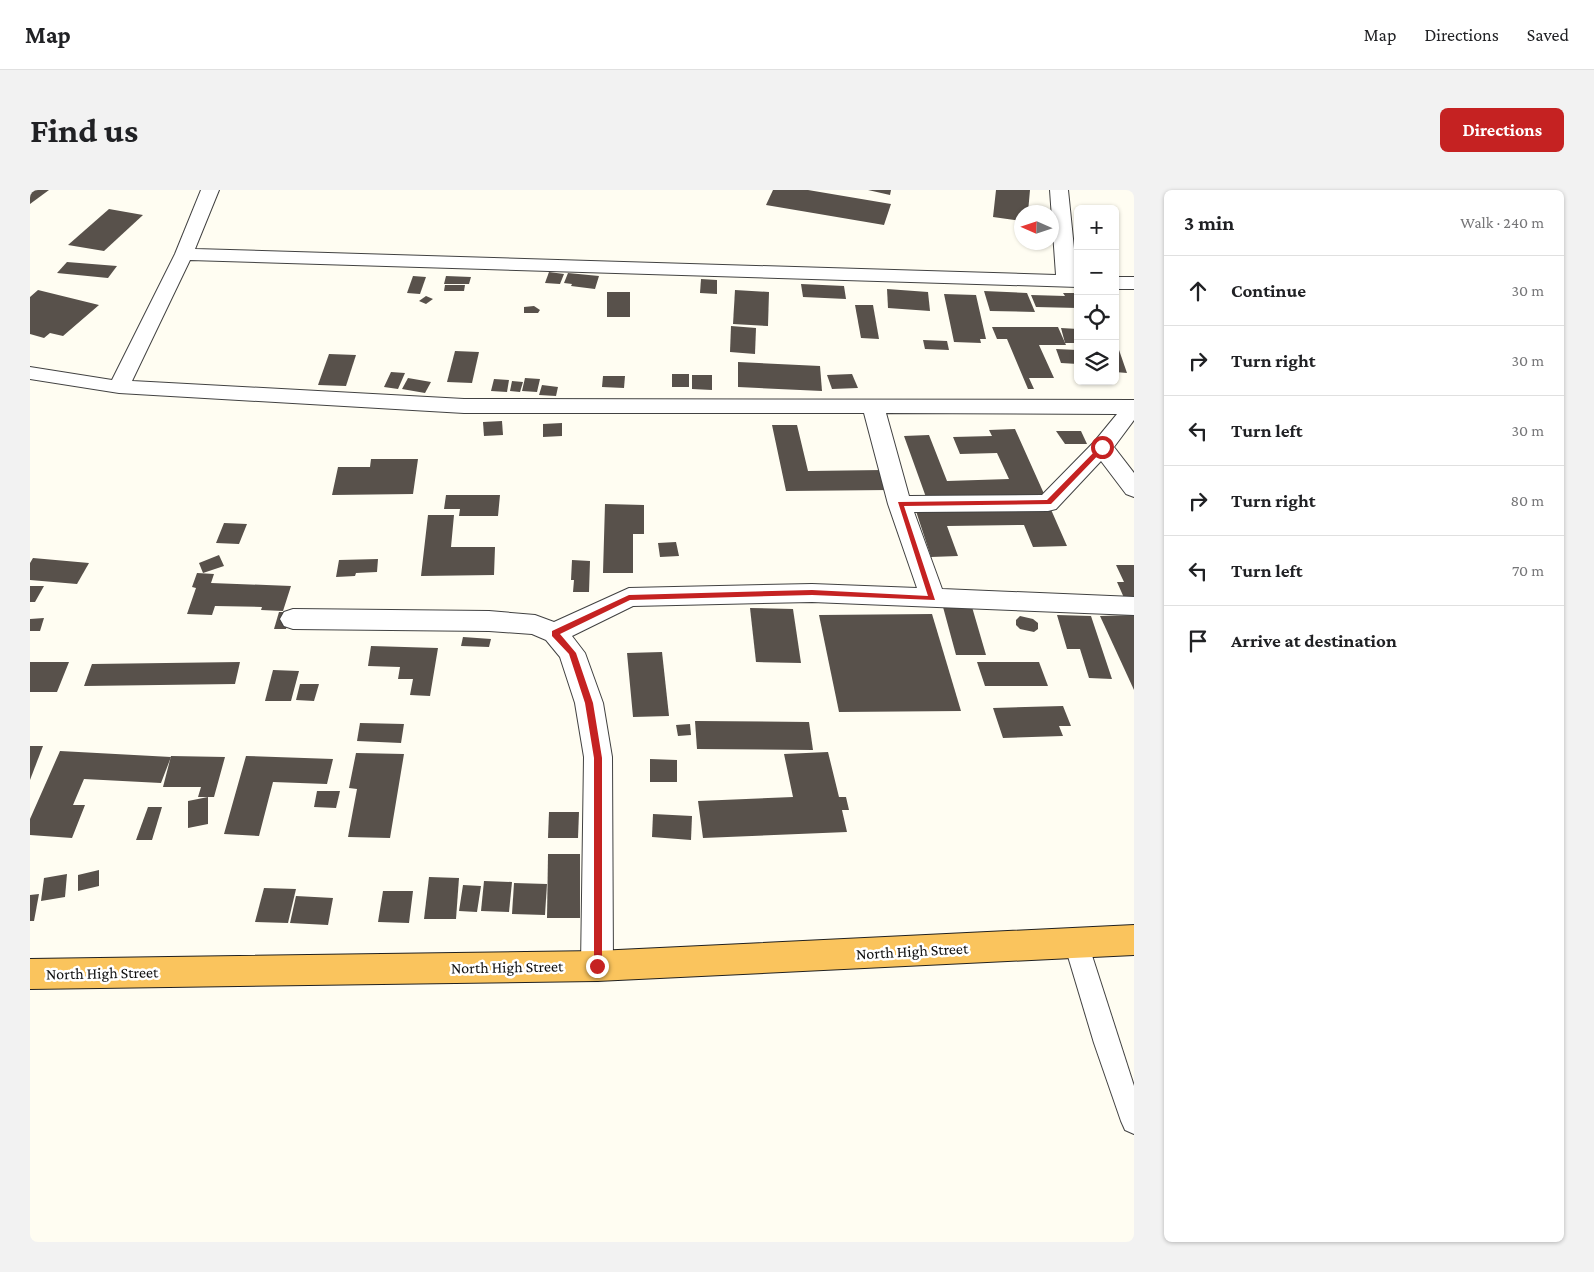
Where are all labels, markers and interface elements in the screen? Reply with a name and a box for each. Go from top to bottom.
text: Map [25,21,71,48]
text: Map [1364,25,1396,45]
text: Directions [1424,25,1499,45]
text: Saved [1527,25,1569,45]
button: Directions [1440,108,1564,152]
text: Find us [30,111,138,150]
north arrow [1014,205,1059,250]
map controls [1074,205,1119,385]
button: + [1074,205,1119,250]
text: 3 min [1184,211,1234,235]
text: Walk · 240 m [1460,214,1544,231]
button: − [1074,250,1119,295]
icon: ahead [1184,277,1212,305]
text: Continue [1231,280,1306,301]
text: 30 m [1512,282,1544,299]
button: locate [1074,295,1119,340]
button: layers [1074,340,1119,385]
icon: right [1184,347,1212,375]
text: Turn right [1231,350,1316,371]
text: 30 m [1512,352,1544,369]
icon: left [1184,417,1212,445]
text: Turn left [1231,420,1303,441]
text: 30 m [1512,422,1544,439]
route start [1091,436,1114,459]
icon: right [1184,487,1212,515]
text: Turn right [1231,490,1316,511]
text: 80 m [1510,492,1544,509]
icon: left [1184,557,1212,585]
text: Turn left [1231,560,1303,581]
text: 70 m [1512,562,1544,579]
icon: arrive [1184,627,1212,655]
text: Arrive at destination [1231,630,1397,651]
street label: North High Street [855,940,969,963]
route end [586,955,609,978]
street label: North High Street [451,958,564,977]
street label: North High Street [46,964,159,983]

